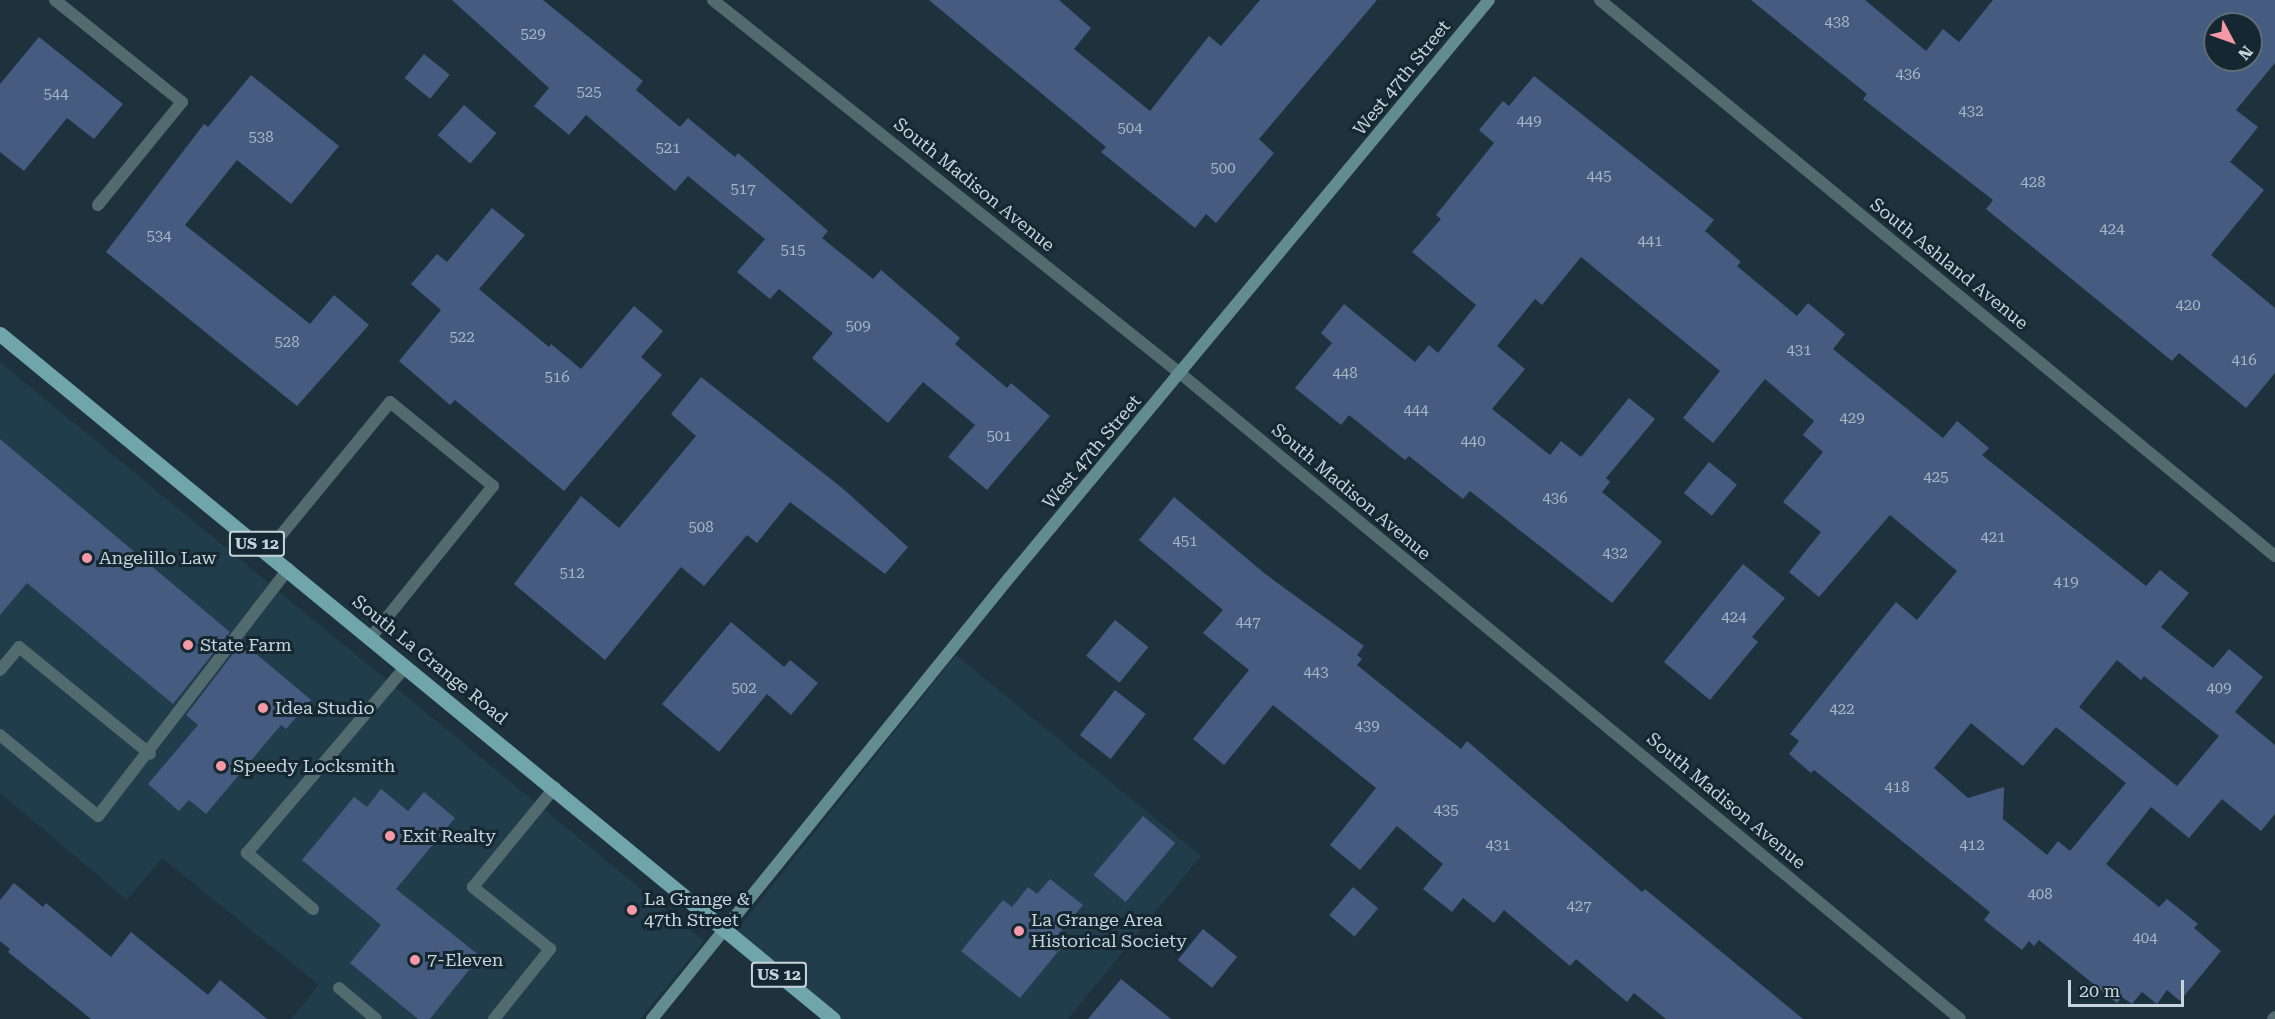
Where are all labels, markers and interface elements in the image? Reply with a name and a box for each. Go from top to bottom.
north arrow [2203,12,2263,72]
house number: 438 [1824,14,1850,32]
street label: West 47th Street [1349,16,1455,140]
house number: 529 [520,26,546,44]
text: N [2234,42,2257,64]
house number: 436 [1895,66,1921,84]
house number: 525 [576,84,602,102]
house number: 544 [43,86,69,104]
house number: 432 [1958,103,1984,121]
street label: South Madison Avenue [889,113,1059,257]
house number: 449 [1516,113,1542,131]
house number: 504 [1117,120,1143,138]
house number: 538 [248,129,274,147]
house number: 521 [655,140,681,158]
house number: 500 [1210,160,1236,178]
house number: 445 [1586,168,1612,186]
house number: 428 [2020,174,2046,192]
house number: 517 [730,181,756,199]
street label: South Ashland Avenue [1866,194,2032,334]
house number: 424 [2099,221,2125,239]
house number: 534 [146,228,172,246]
house number: 441 [1637,233,1663,251]
house number: 515 [780,242,806,260]
house number: 420 [2175,297,2201,315]
house number: 509 [845,318,871,336]
house number: 522 [449,329,475,347]
house number: 528 [274,334,300,352]
house number: 431 [1786,342,1812,360]
house number: 416 [2231,352,2257,370]
house number: 448 [1332,365,1358,383]
house number: 516 [544,369,570,387]
street label: West 47th Street [1038,391,1146,513]
house number: 444 [1403,402,1429,420]
house number: 429 [1839,410,1865,428]
street label: South Madison Avenue [1267,419,1435,565]
house number: 501 [986,428,1012,446]
house number: 440 [1460,433,1486,451]
house number: 425 [1923,469,1949,487]
house number: 436 [1542,490,1568,508]
house number: 508 [688,519,714,537]
house number: 421 [1980,529,2006,547]
road number: US 12 [228,531,286,557]
house number: 451 [1172,533,1198,551]
house number: 432 [1602,545,1628,563]
place label: Angelillo Law [99,547,216,569]
marker: Angelillo Law [80,551,94,565]
house number: 512 [559,565,585,583]
house number: 419 [2053,574,2079,592]
street label: South La Grange Road [348,591,512,729]
house number: 424 [1721,609,1747,627]
house number: 447 [1235,614,1261,632]
place label: State Farm [200,634,292,656]
marker: State Farm [181,638,195,652]
house number: 443 [1303,664,1329,682]
house number: 502 [731,680,757,698]
house number: 409 [2206,680,2232,698]
place label: Idea Studio [275,697,375,719]
marker: Idea Studio [256,701,270,715]
house number: 422 [1829,701,1855,719]
house number: 439 [1354,718,1380,736]
street label: South Madison Avenue [1642,728,1810,874]
place label: Speedy Locksmith [233,755,395,777]
marker: Speedy Locksmith [214,759,228,773]
house number: 418 [1884,779,1910,797]
house number: 435 [1433,802,1459,820]
place label: Exit Realty [402,825,496,847]
marker: Exit Realty [383,829,397,843]
house number: 431 [1485,837,1511,855]
house number: 412 [1959,837,1985,855]
house number: 408 [2027,886,2053,904]
place label: La Grange & 47th Street [644,889,750,932]
house number: 427 [1566,898,1592,916]
marker: La Grange & 47th Street [625,903,639,917]
place label: La Grange Area Historical Society [1031,910,1187,952]
marker: La Grange Area Historical Society [1012,924,1026,938]
house number: 404 [2132,930,2158,948]
place label: 7-Eleven [427,949,503,971]
marker: 7-Eleven [408,953,422,967]
road number: US 12 [750,962,808,988]
scale bar [2071,968,2186,1006]
text: 20 m [2079,980,2120,1001]

